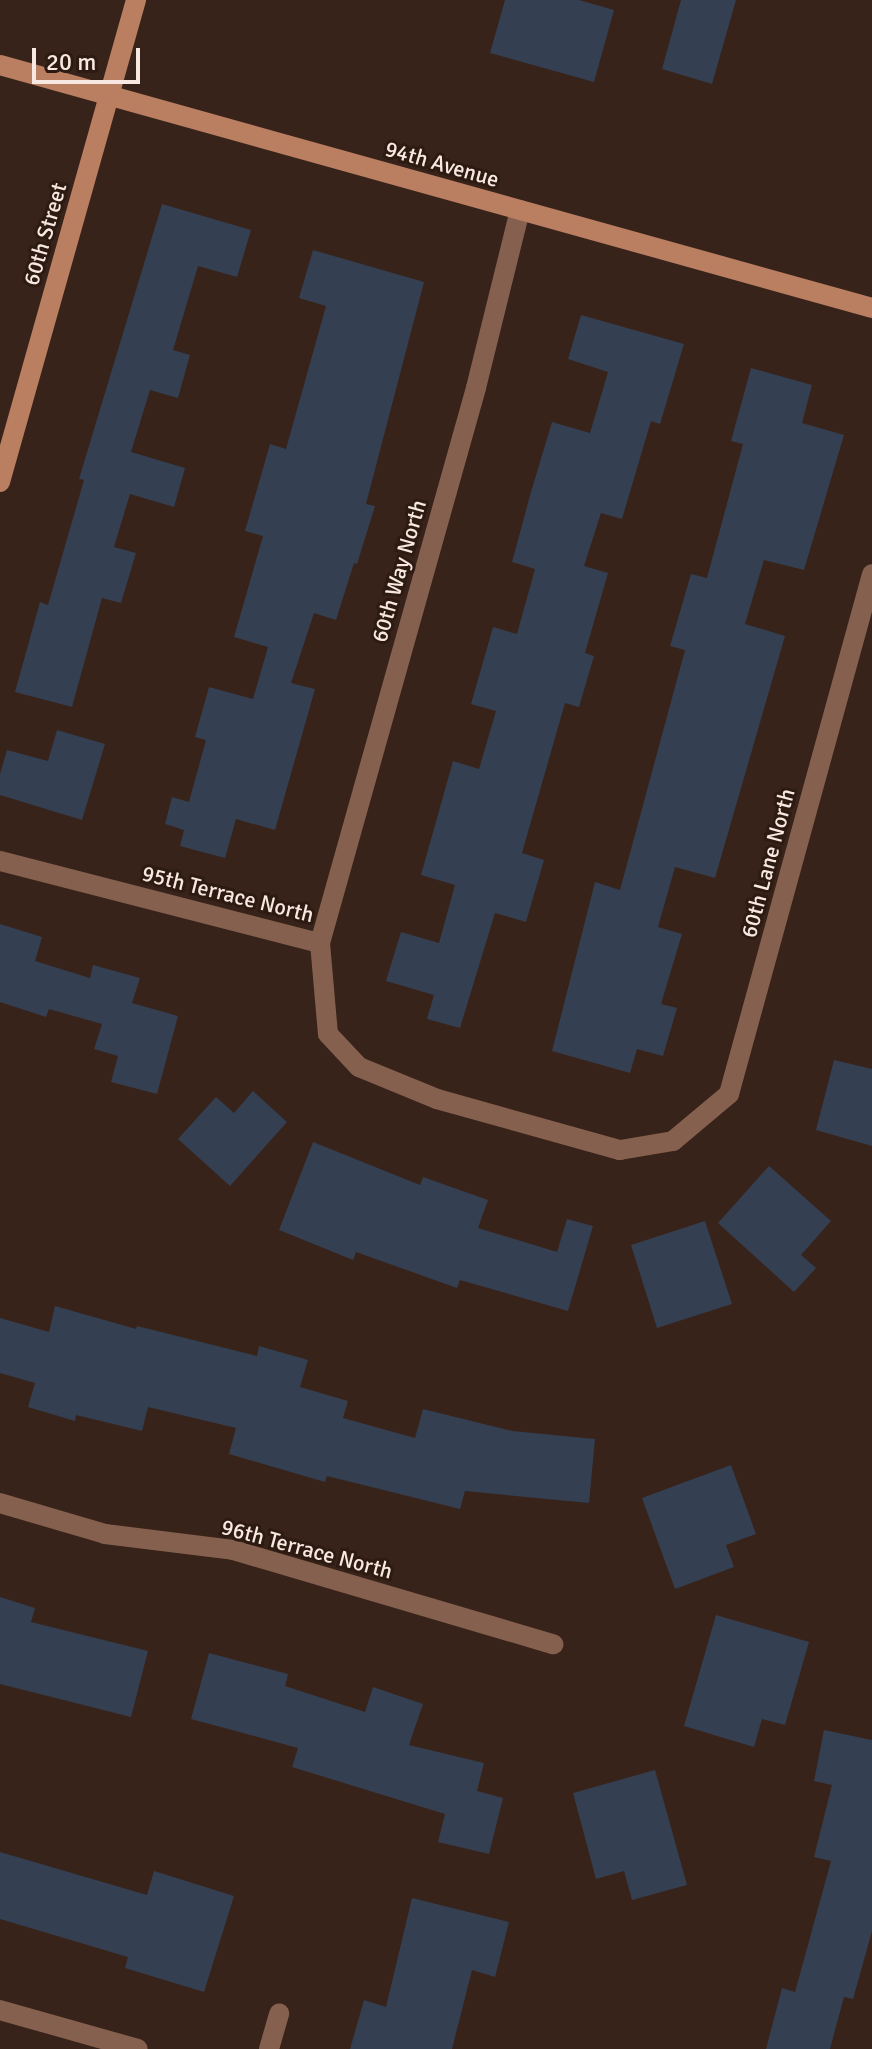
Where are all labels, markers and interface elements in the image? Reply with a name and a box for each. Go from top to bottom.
scale bar [36,32,144,82]
text: 20 m [46,47,96,77]
street label: 94th Avenue [382,135,502,193]
street label: 60th Street [18,180,72,288]
street label: 60th Way North [366,497,432,645]
street label: 60th Lane North [735,786,801,940]
street label: 95th Terrace North [139,860,317,928]
street label: 96th Terrace North [219,1513,395,1585]

